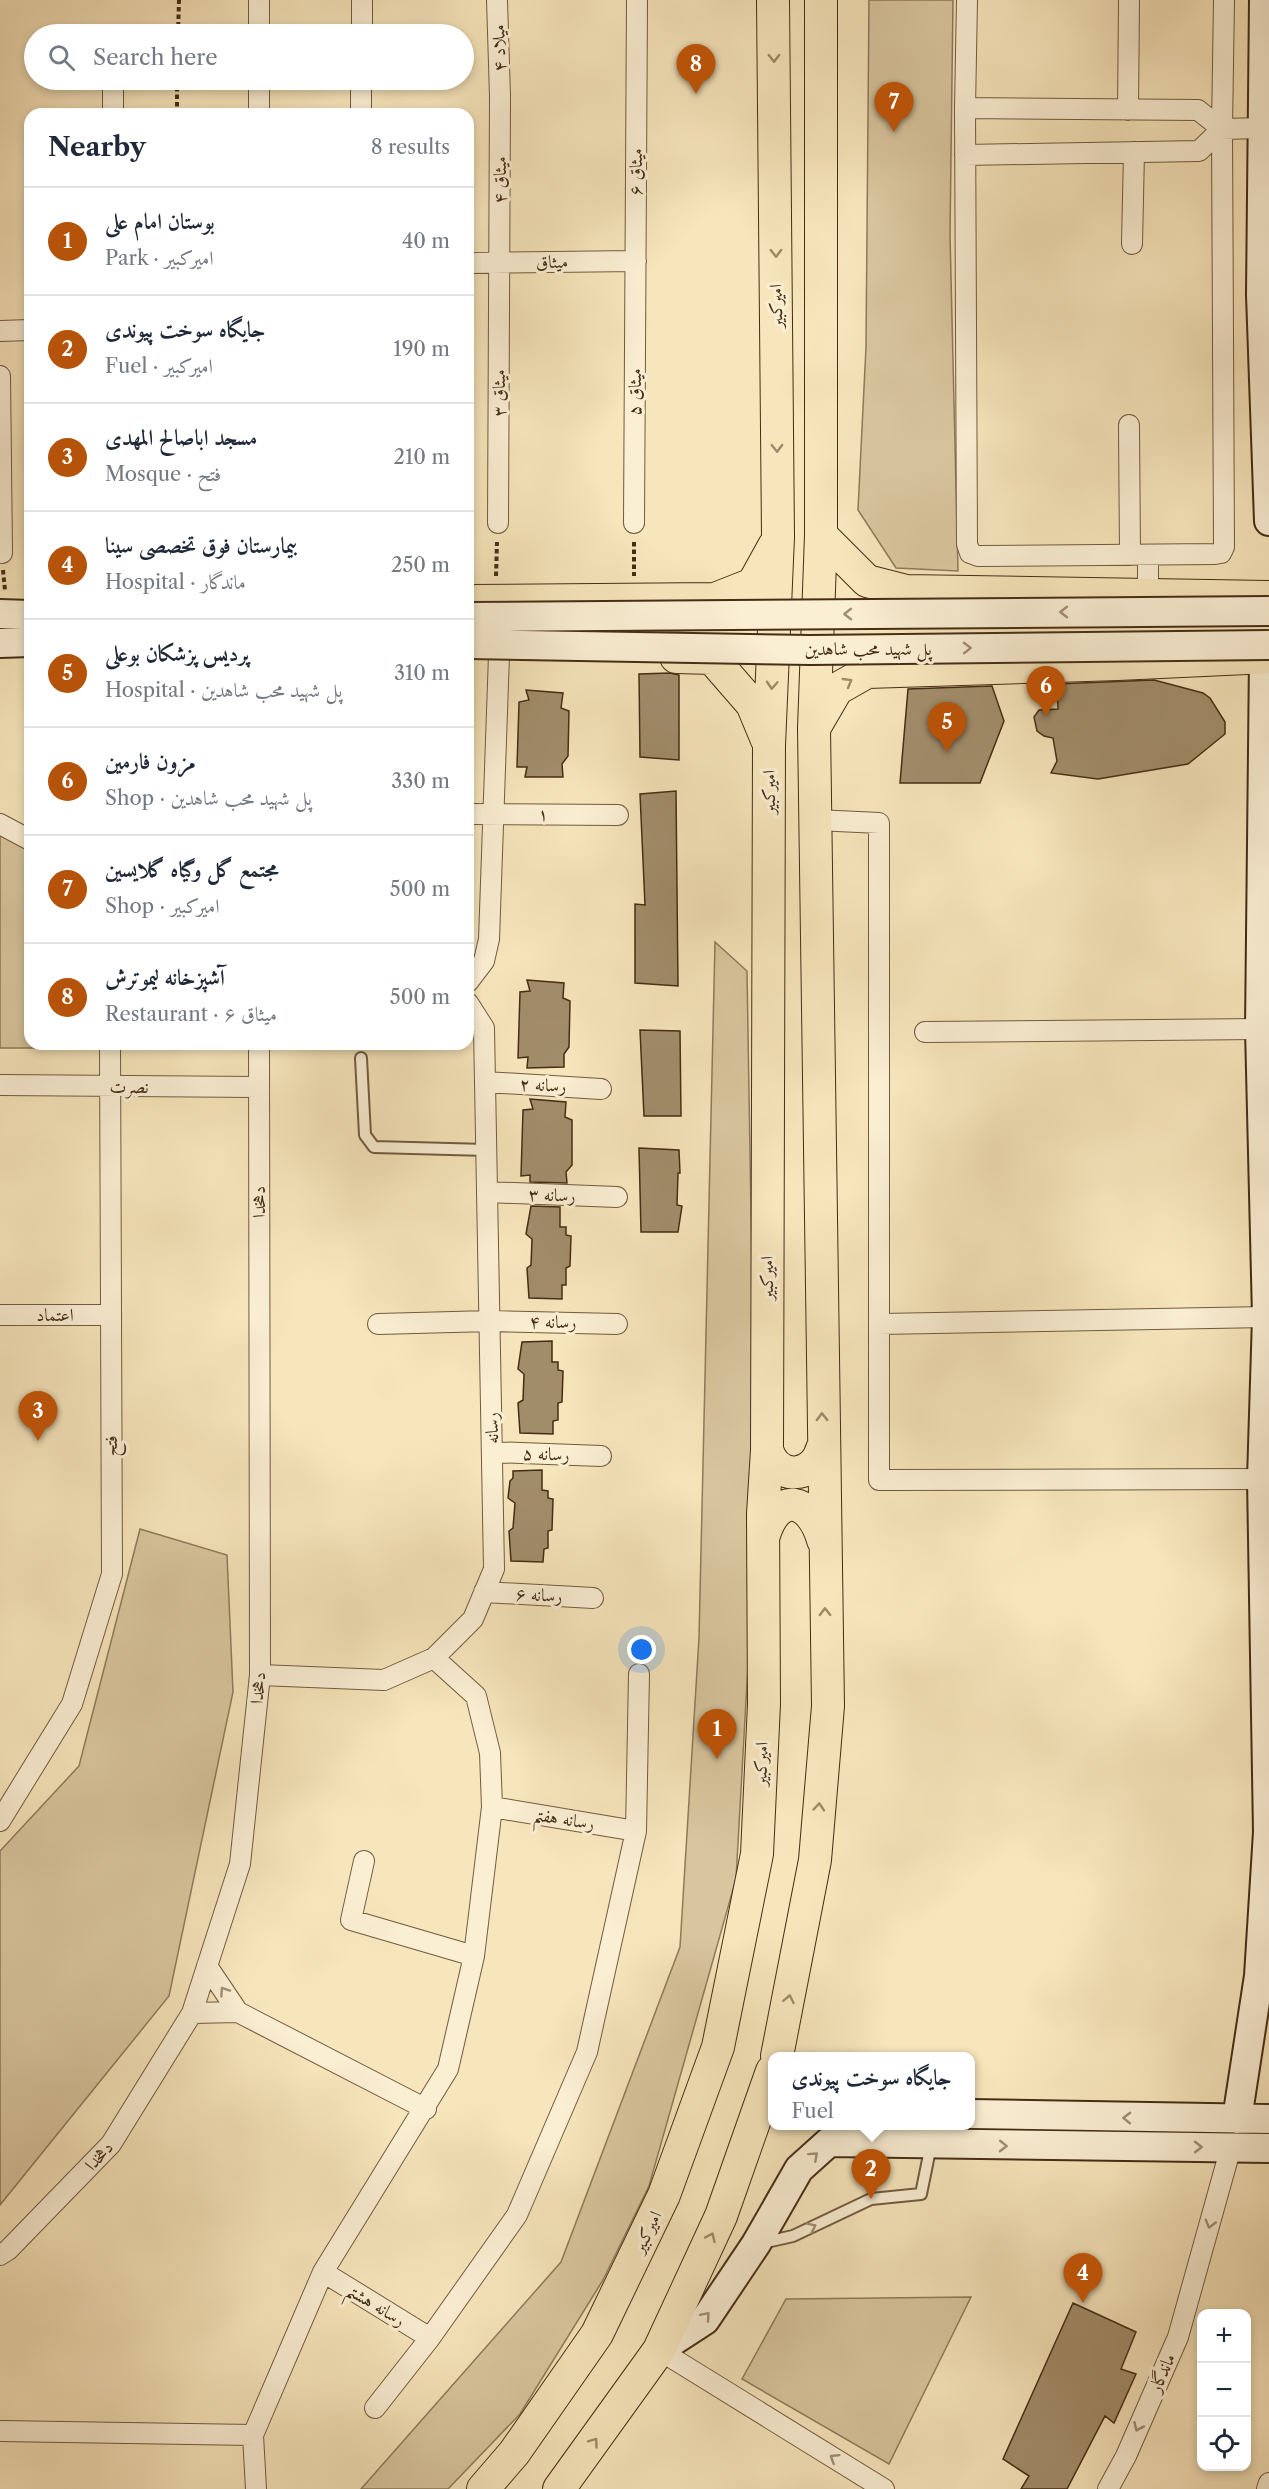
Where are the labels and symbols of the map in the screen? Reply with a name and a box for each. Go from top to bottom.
street label: میلاد ۴ [487,24,511,72]
pin: 8 [676,44,716,94]
one-way arrow [768,54,780,63]
pin: 7 [874,82,914,132]
street label: میثاق ۶ [625,148,647,196]
street label: میثاق ۴ [489,156,511,204]
one-way arrow [770,249,782,258]
street label: میثاق [536,251,568,273]
street label: امیرکبیر [765,284,787,330]
street label: میثاق ۵ [624,368,646,416]
street label: میثاق ۳ [488,369,510,417]
one-way arrow [771,444,783,453]
one-way arrow [1059,606,1068,619]
one-way arrow [843,608,852,620]
street label: پل شهید محب شاهدین [804,638,933,662]
one-way arrow [963,642,972,654]
pin: 6 [1026,666,1066,716]
one-way arrow [842,678,852,690]
one-way arrow [765,681,778,690]
pin: 5 [928,702,966,752]
street label: امیرکبیر [758,770,780,816]
street label: ۱ [538,803,548,825]
street label: رسانه ۲ [519,1073,567,1097]
street label: نصرت [109,1076,149,1099]
street label: رسانه ۳ [528,1183,576,1207]
street label: دهخدا [248,1186,270,1218]
street label: امیرکبیر [756,1256,778,1302]
street label: اعتماد [36,1304,74,1326]
street label: رسانه ۴ [529,1311,577,1333]
pin: 3 [18,1392,57,1441]
street label: رسانه [481,1412,503,1444]
one-way arrow [816,1413,828,1422]
street label: فتح [100,1435,127,1457]
street label: رسانه ۵ [522,1442,570,1466]
street label: رسانه ۶ [515,1583,563,1607]
one-way arrow [819,1608,831,1617]
your location [627,1635,656,1664]
street label: دهخدا [246,1671,270,1705]
pin: 1 [698,1710,736,1759]
street label: امیرکبیر [749,1741,773,1789]
one-way arrow [813,1802,826,1811]
street label: رسانه هفتم [531,1803,596,1842]
one-way arrow [220,1986,231,1997]
one-way arrow [782,1995,795,2005]
one-way arrow [1122,2112,1131,2124]
street label: دهخدا [80,2137,118,2175]
one-way arrow [999,2140,1008,2152]
one-way arrow [1194,2141,1203,2153]
pin: 2 [852,2150,890,2199]
one-way arrow [807,2152,818,2163]
street label: امیرکبیر [627,2207,667,2259]
one-way arrow [1205,2218,1217,2229]
one-way arrow [805,2223,816,2235]
one-way arrow [704,2233,716,2244]
pin: 4 [1064,2254,1102,2303]
street label: رسانه هشتم [339,2279,410,2337]
one-way arrow [698,2312,709,2323]
street label: ماندگار [1143,2350,1180,2398]
one-way arrow [1133,2421,1145,2432]
one-way arrow [586,2437,597,2448]
one-way arrow [830,2454,840,2466]

